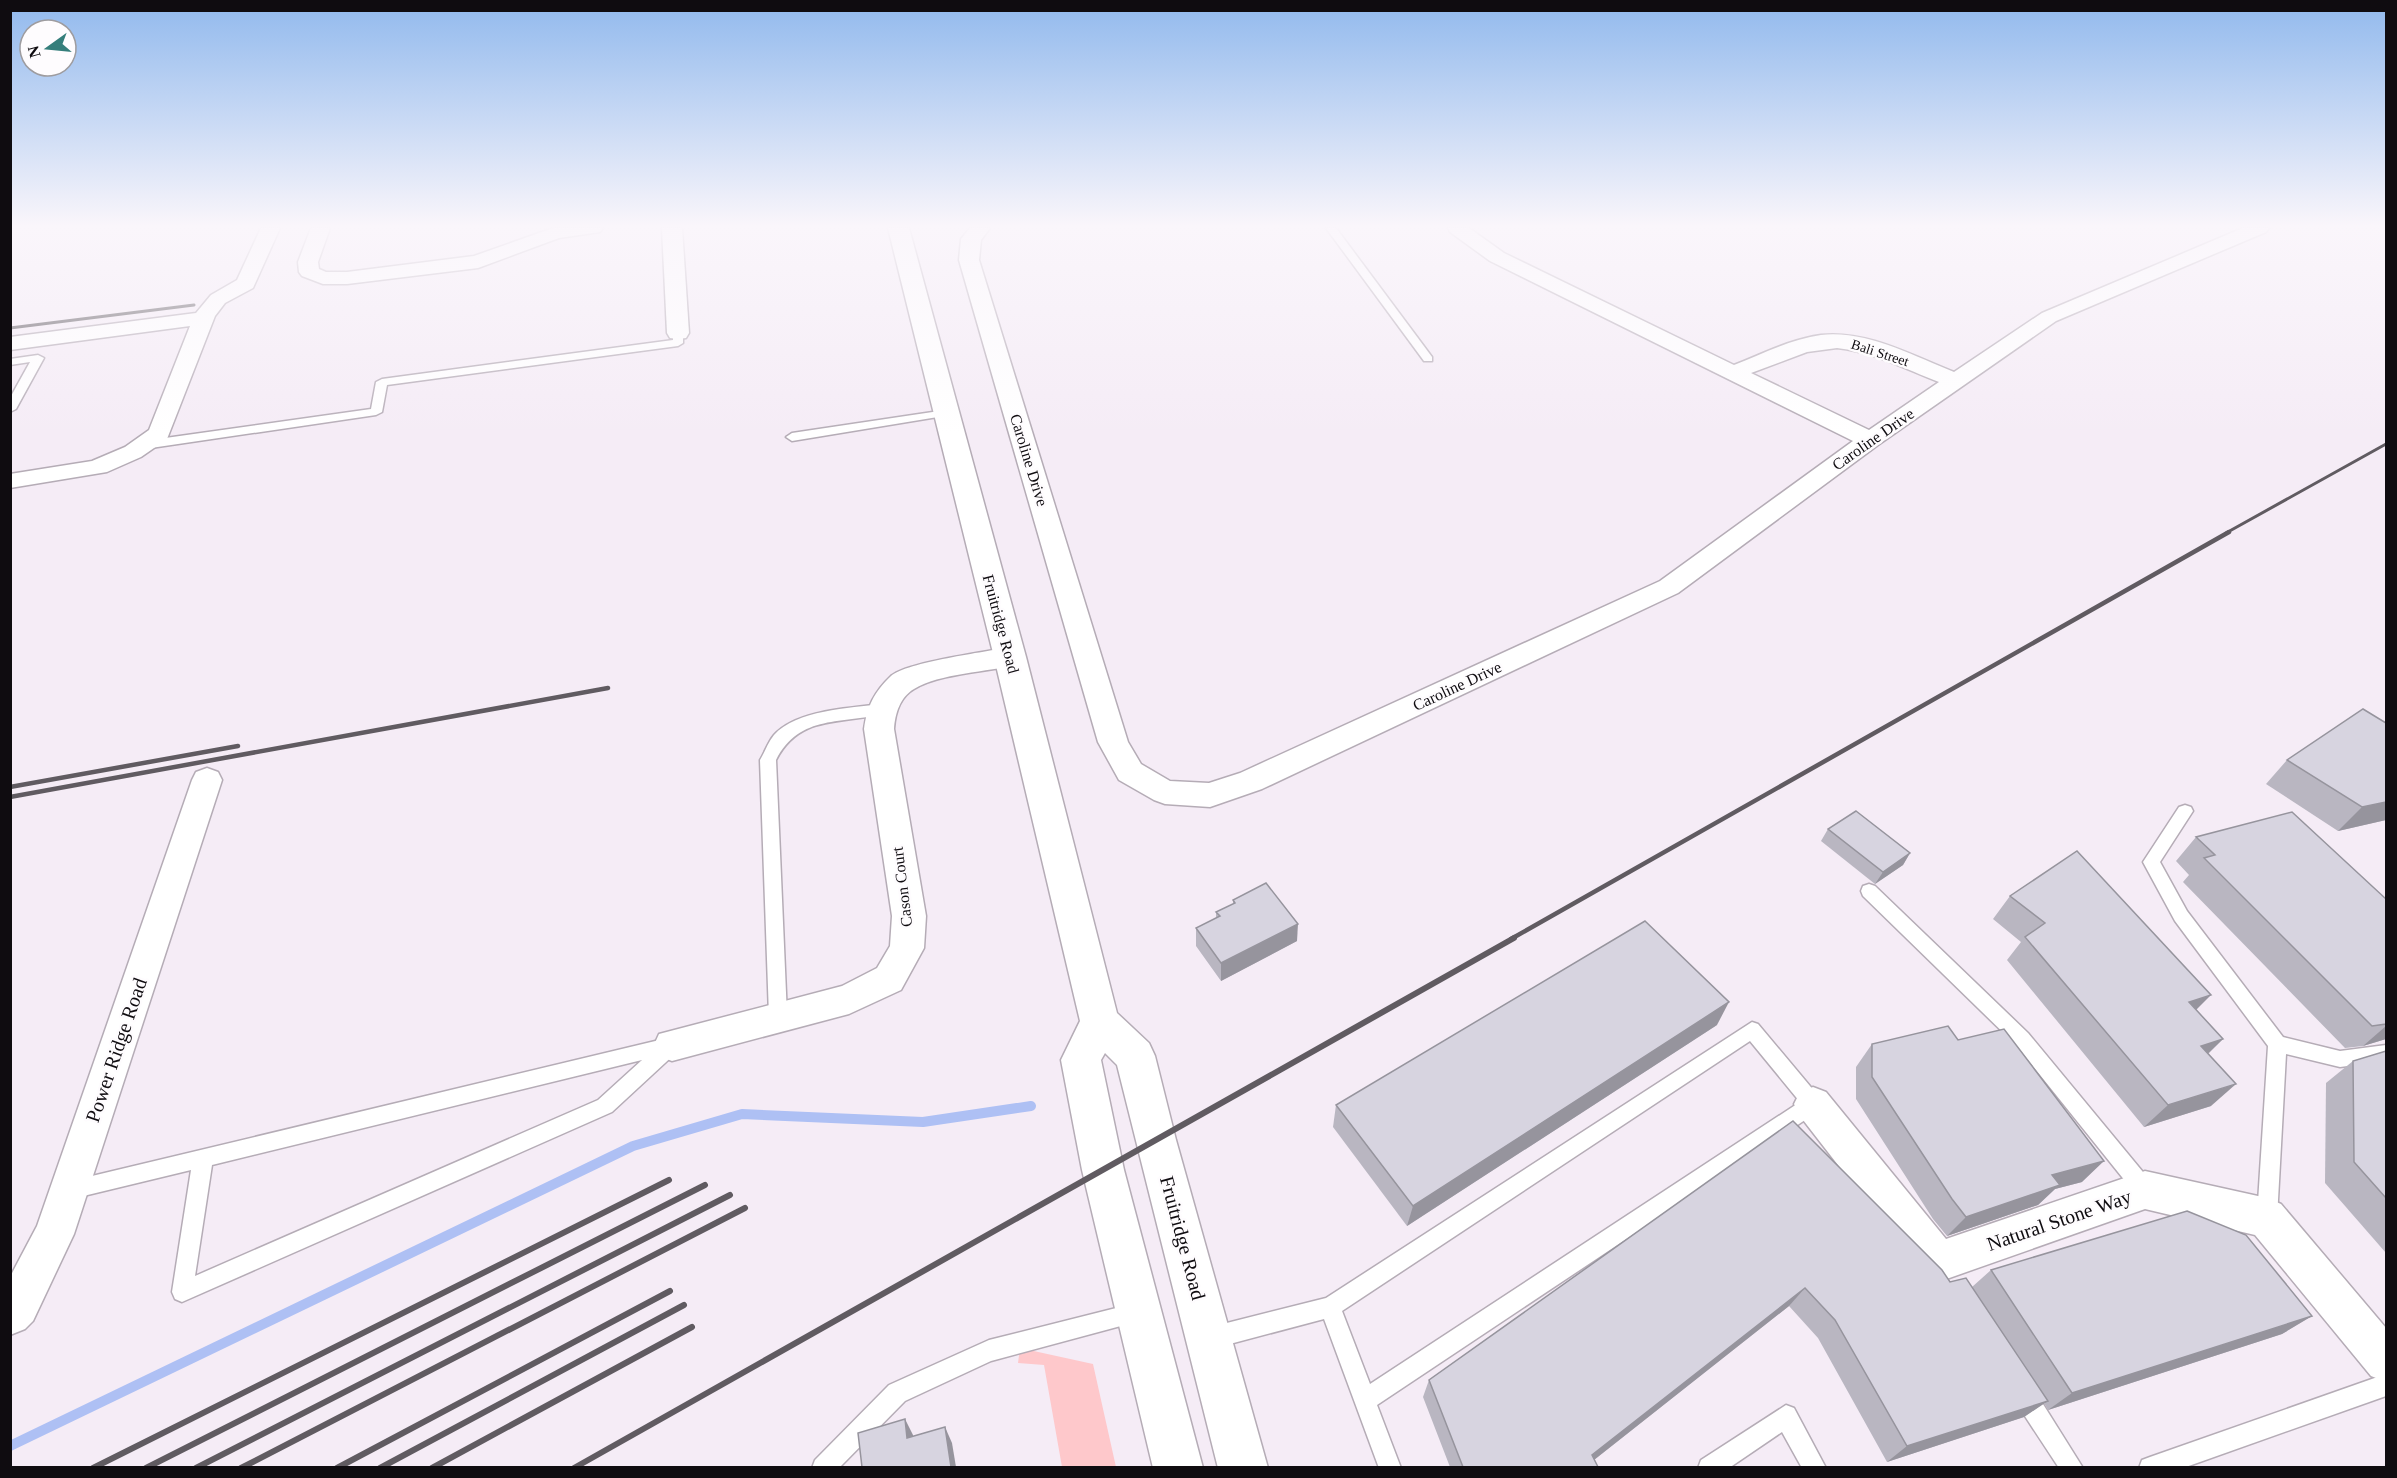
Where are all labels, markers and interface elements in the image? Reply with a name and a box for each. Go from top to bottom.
north arrow [18,18,78,78]
text: N [24,44,44,60]
street label: Bali Street [1849,337,1911,369]
street label: Caroline Drive [1829,405,1917,473]
street label: Caroline Drive [1007,412,1051,508]
street label: Fruitridge Road [979,573,1022,676]
street label: Caroline Drive [1410,658,1504,714]
street label: Cason Court [889,845,915,928]
street label: Power Ridge Road [81,975,152,1125]
street label: Fruitridge Road [1155,1174,1210,1303]
street label: Natural Stone Way [1984,1185,2134,1256]

